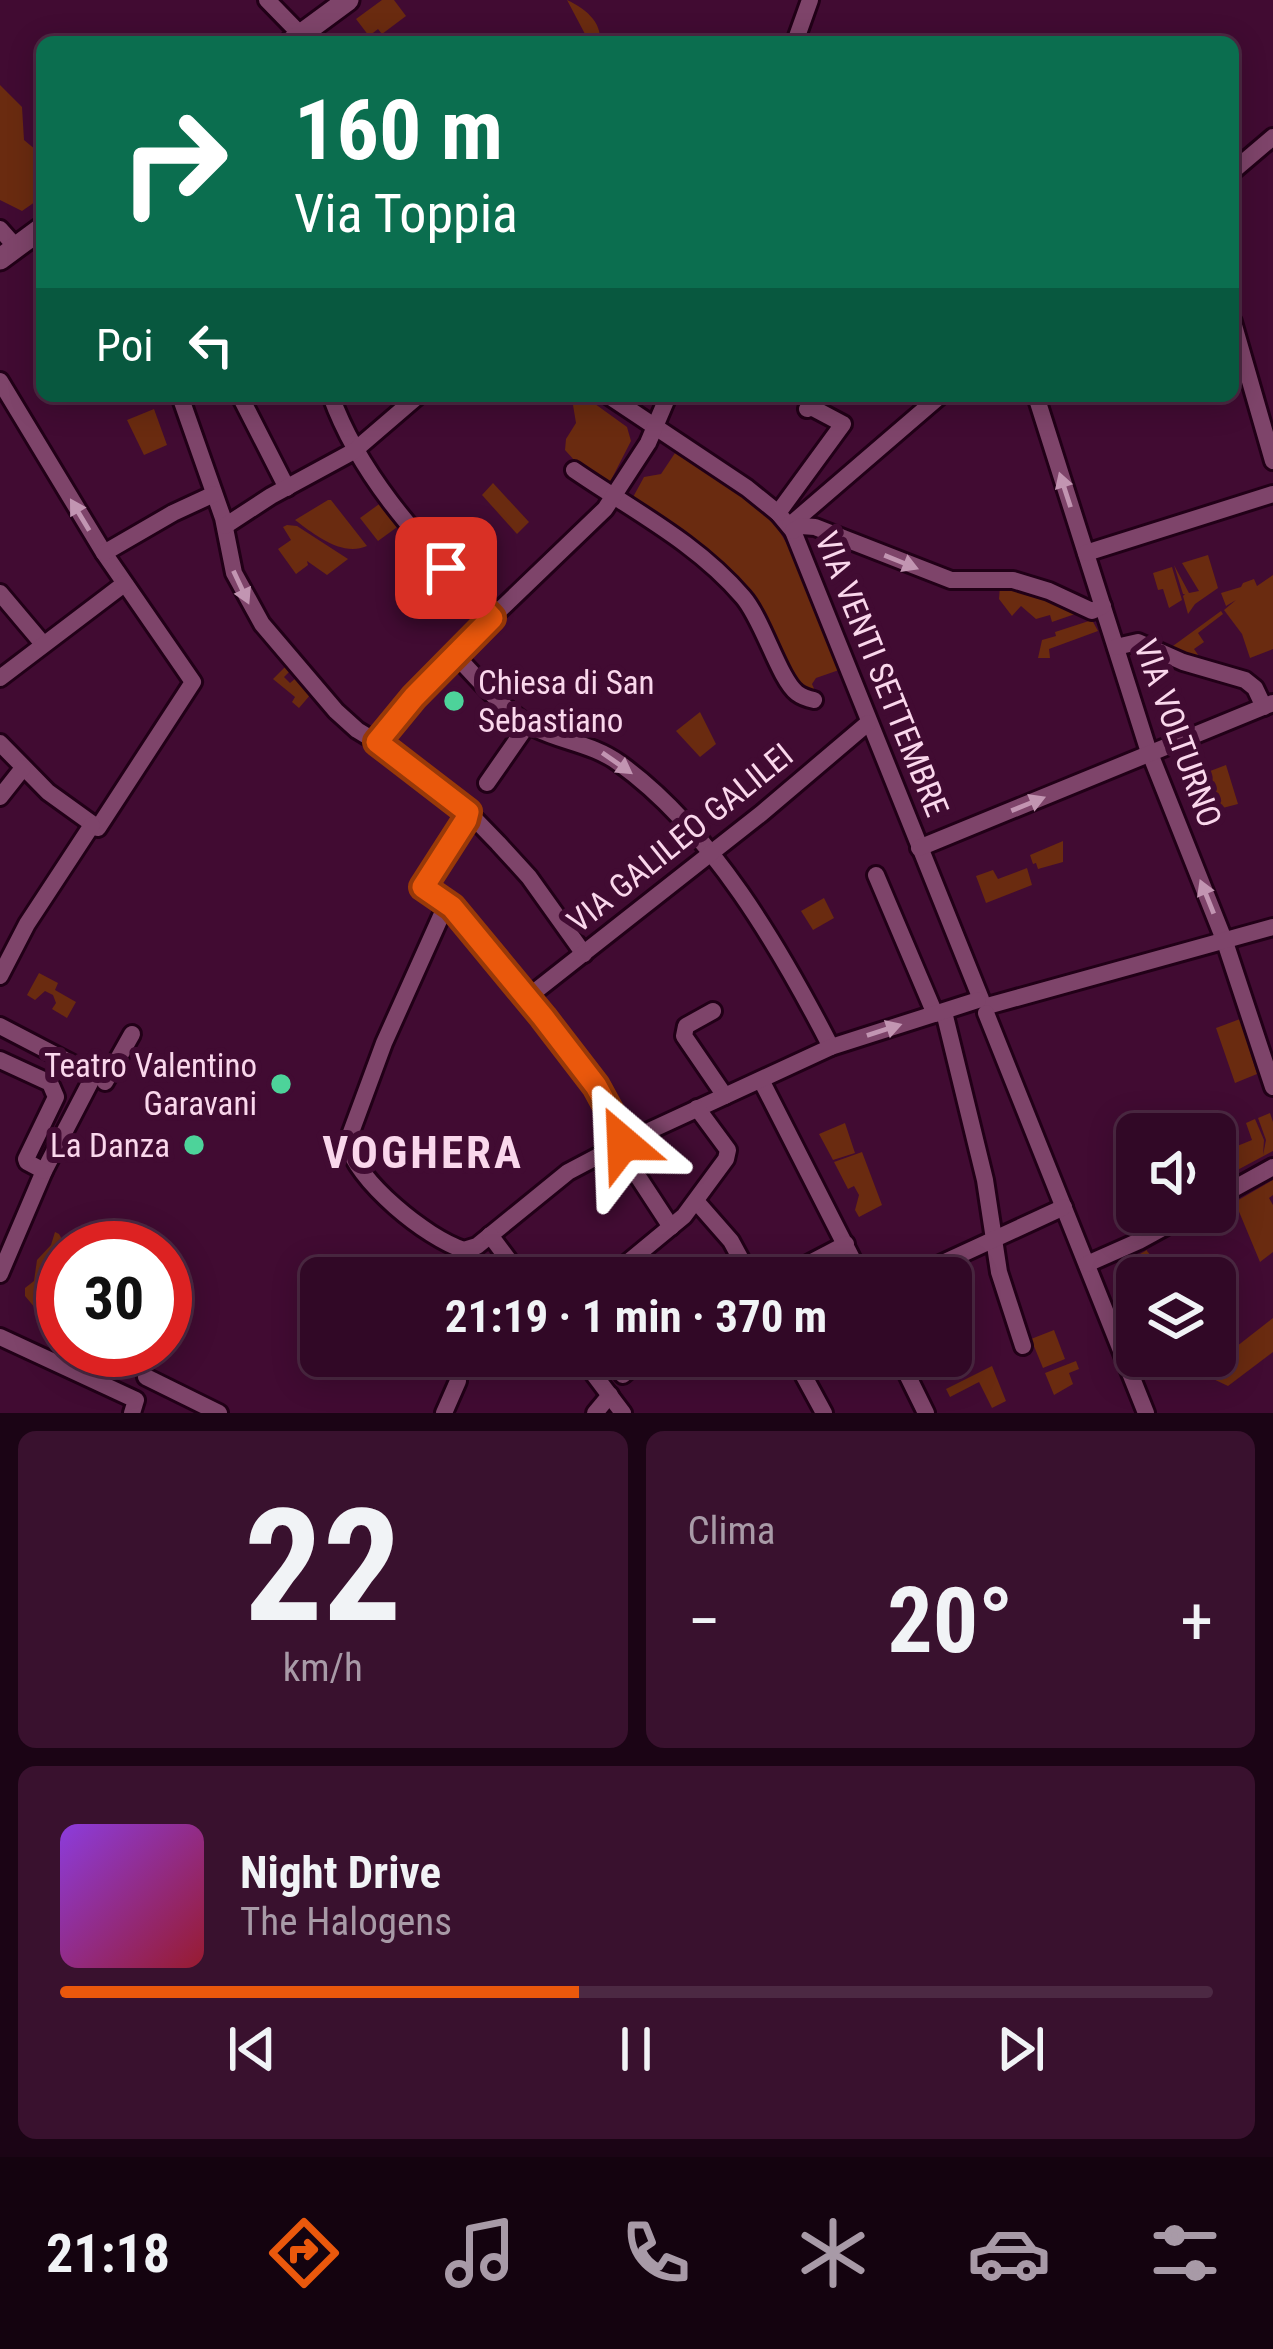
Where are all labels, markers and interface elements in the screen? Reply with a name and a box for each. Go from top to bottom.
text: 160 m [294,81,503,180]
icon: right [96,84,252,240]
text: Via Toppia [294,182,518,245]
icon: left [178,312,244,378]
text: Poi [96,319,154,372]
one-way arrow [1055,471,1074,508]
one-way arrow [71,498,92,532]
pin [395,517,497,619]
street label: VIA VENTI SETTEMBRE [807,526,957,822]
icon: arrive [413,535,479,601]
one-way arrow [884,553,920,572]
one-way arrow [231,570,251,605]
street label: VIA VOLTURNO [1126,634,1230,832]
place label: Chiesa di San Sebastiano [478,663,655,740]
marker: Chiesa di San Sebastiano [441,688,467,714]
street label: VIA GALILEO GALILEI [560,735,800,941]
one-way arrow [601,751,633,774]
one-way arrow [1010,794,1046,813]
one-way arrow [1197,879,1216,915]
one-way arrow [866,1020,903,1039]
place label: Teatro Valentino Garavani [44,1046,257,1123]
marker: Teatro Valentino Garavani [268,1071,294,1097]
position arrow [560,1080,686,1206]
map controls [1116,1113,1236,1377]
button: sound [1116,1113,1236,1233]
place label: La Danza [50,1126,170,1165]
district label: VOGHERA [322,1126,524,1179]
marker: La Danza [181,1132,207,1158]
speed limit sign: 30 [36,1221,192,1377]
button: layers [1116,1257,1236,1377]
text: 21:19 · 1 min · 370 m [445,1290,827,1343]
text: 22 [244,1475,402,1658]
text: Clima [688,1508,776,1554]
text: 20° [887,1569,1013,1674]
text: − [688,1583,721,1660]
text: + [1180,1583,1213,1660]
text: km/h [283,1645,363,1691]
text: Night Drive [240,1846,441,1899]
text: The Halogens [240,1899,452,1945]
icon: previous [219,2016,285,2082]
icon: pause [603,2016,669,2082]
icon: next [988,2016,1054,2082]
icon: directions [262,2211,346,2295]
icon: music [438,2211,522,2295]
icon: phone [614,2211,698,2295]
icon: climate [791,2211,875,2295]
icon: car [967,2211,1051,2295]
icon: filters [1143,2211,1227,2295]
text: 21:18 [46,2222,170,2285]

